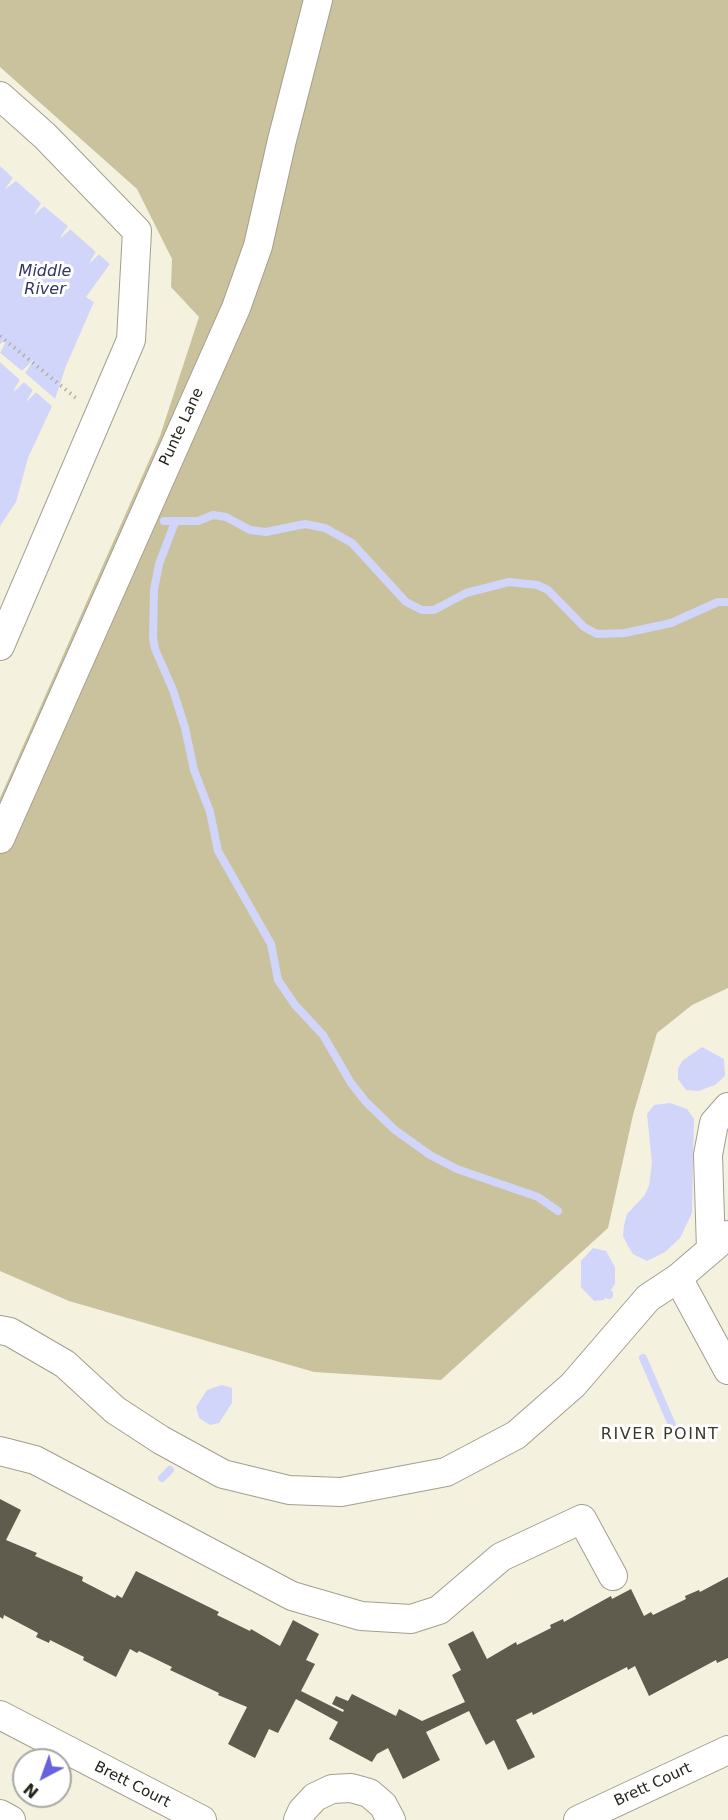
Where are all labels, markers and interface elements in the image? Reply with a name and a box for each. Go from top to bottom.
water label: Middle River [19,262,71,300]
street label: Punte Lane [156,385,208,469]
district label: RIVER POINT [601,1425,719,1445]
north arrow [12,1748,72,1808]
street label: Brett Court [91,1758,173,1812]
street label: Brett Court [612,1759,694,1811]
text: N [20,1779,42,1802]

